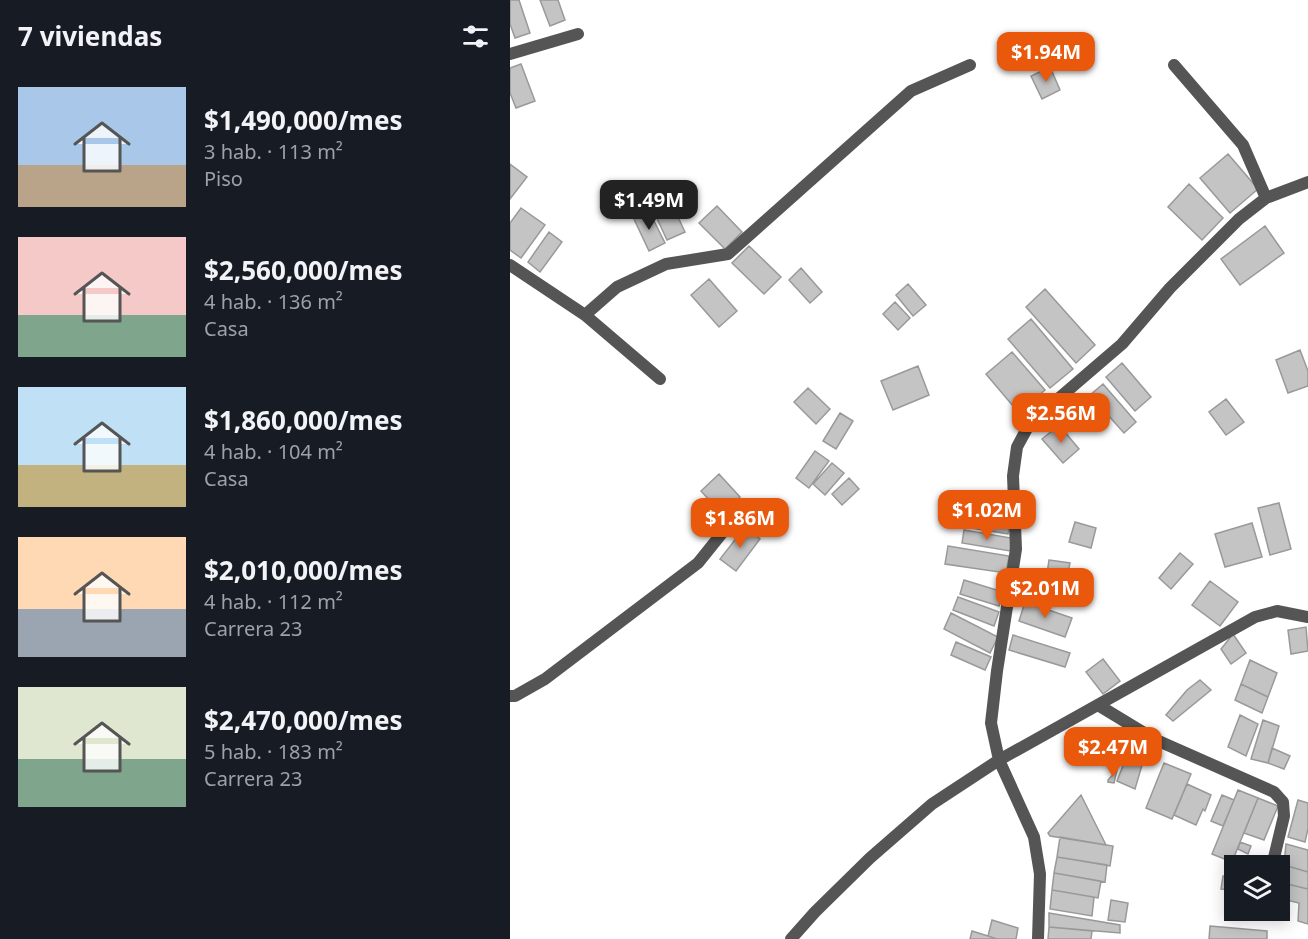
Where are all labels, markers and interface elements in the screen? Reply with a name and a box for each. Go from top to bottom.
text: 7 viviendas [18,18,162,54]
icon: filters [459,20,492,53]
pin: $1.94M [997,32,1095,83]
text: $1.94M [1011,38,1081,65]
text: $1,490,000/mes [204,102,403,138]
icon: home [66,111,138,183]
text: 3 hab. · 113 m² [204,138,343,165]
text: Piso [204,165,243,192]
pin: $1.49M [600,180,698,231]
text: $1.49M [614,186,684,213]
text: $2,560,000/mes [204,252,403,288]
icon: home [66,261,138,333]
text: 4 hab. · 136 m² [204,288,343,315]
text: Casa [204,315,249,342]
pin: $2.56M [1012,393,1110,444]
text: $2.56M [1026,399,1096,426]
text: $1,860,000/mes [204,402,403,438]
icon: home [66,411,138,483]
text: 4 hab. · 104 m² [204,438,343,465]
text: Casa [204,465,249,492]
pin: $1.02M [938,490,1036,541]
text: $1.02M [952,496,1022,523]
pin: $1.86M [691,498,789,549]
text: $1.86M [705,504,775,531]
text: $2,010,000/mes [204,552,403,588]
icon: home [66,561,138,633]
pin: $2.01M [996,568,1094,619]
text: $2.01M [1010,574,1080,601]
text: 4 hab. · 112 m² [204,588,343,615]
text: Carrera 23 [204,615,302,642]
text: $2,470,000/mes [204,702,403,738]
icon: home [66,711,138,783]
pin: $2.47M [1064,727,1162,778]
text: $2.47M [1078,733,1148,760]
text: 5 hab. · 183 m² [204,738,343,765]
text: Carrera 23 [204,765,302,792]
map controls [1224,855,1290,921]
button: layers [1224,855,1290,921]

